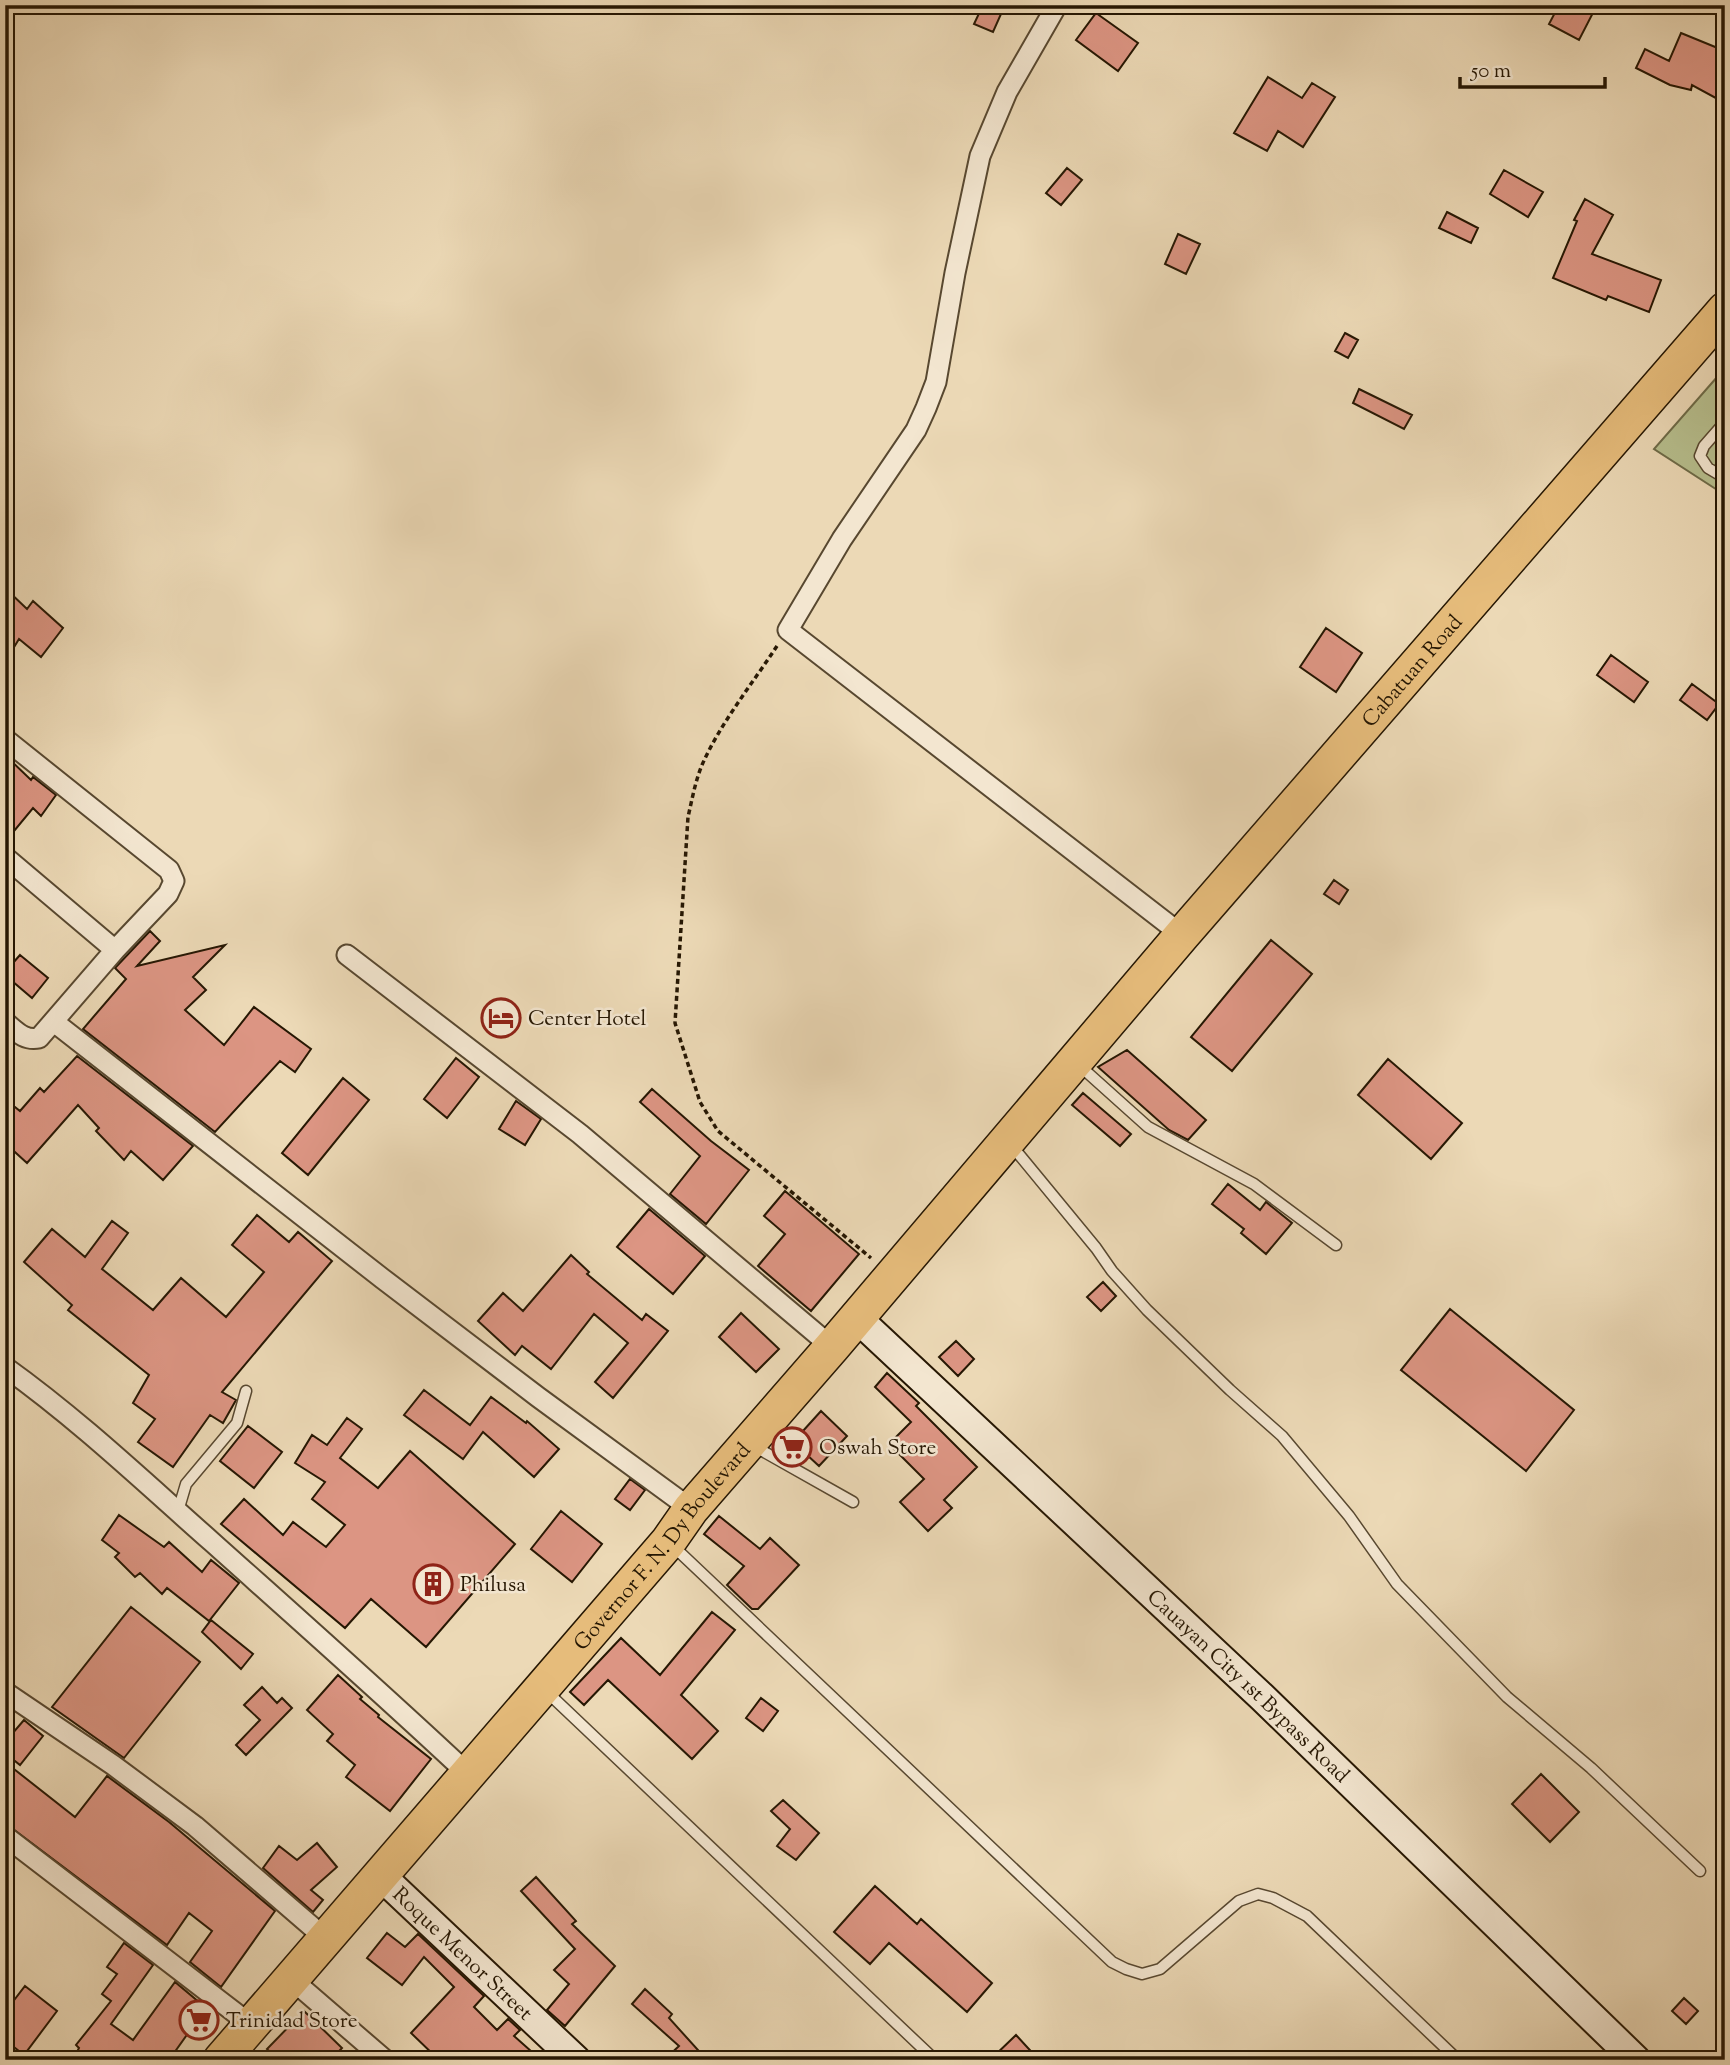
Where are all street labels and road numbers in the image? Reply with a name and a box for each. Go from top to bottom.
street label: Cabatuan Road [1356,609,1471,735]
street label: Governor F. N. Dy Boulevard [568,1437,759,1658]
street label: Cauayan City 1st Bypass Road [1139,1583,1355,1791]
street label: Roque Menor Street [385,1881,538,2028]

